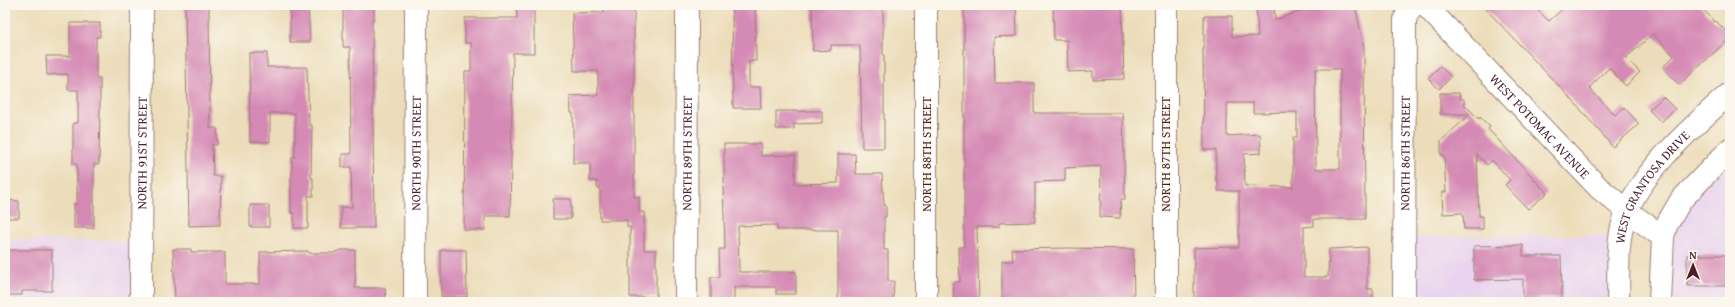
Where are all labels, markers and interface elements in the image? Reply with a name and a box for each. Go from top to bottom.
street label: WEST POTOMAC AVENUE [1485,70,1595,183]
street label: NORTH 90TH STREET [406,95,426,211]
street label: NORTH 89TH STREET [677,95,697,211]
street label: NORTH 86TH STREET [1395,95,1415,211]
street label: NORTH 91ST STREET [132,96,152,210]
street label: NORTH 88TH STREET [917,96,936,212]
street label: NORTH 87TH STREET [1156,96,1175,212]
street label: WEST GRANTOSA DRIVE [1610,126,1694,245]
north arrow [1673,245,1713,285]
text: N [1689,247,1697,263]

